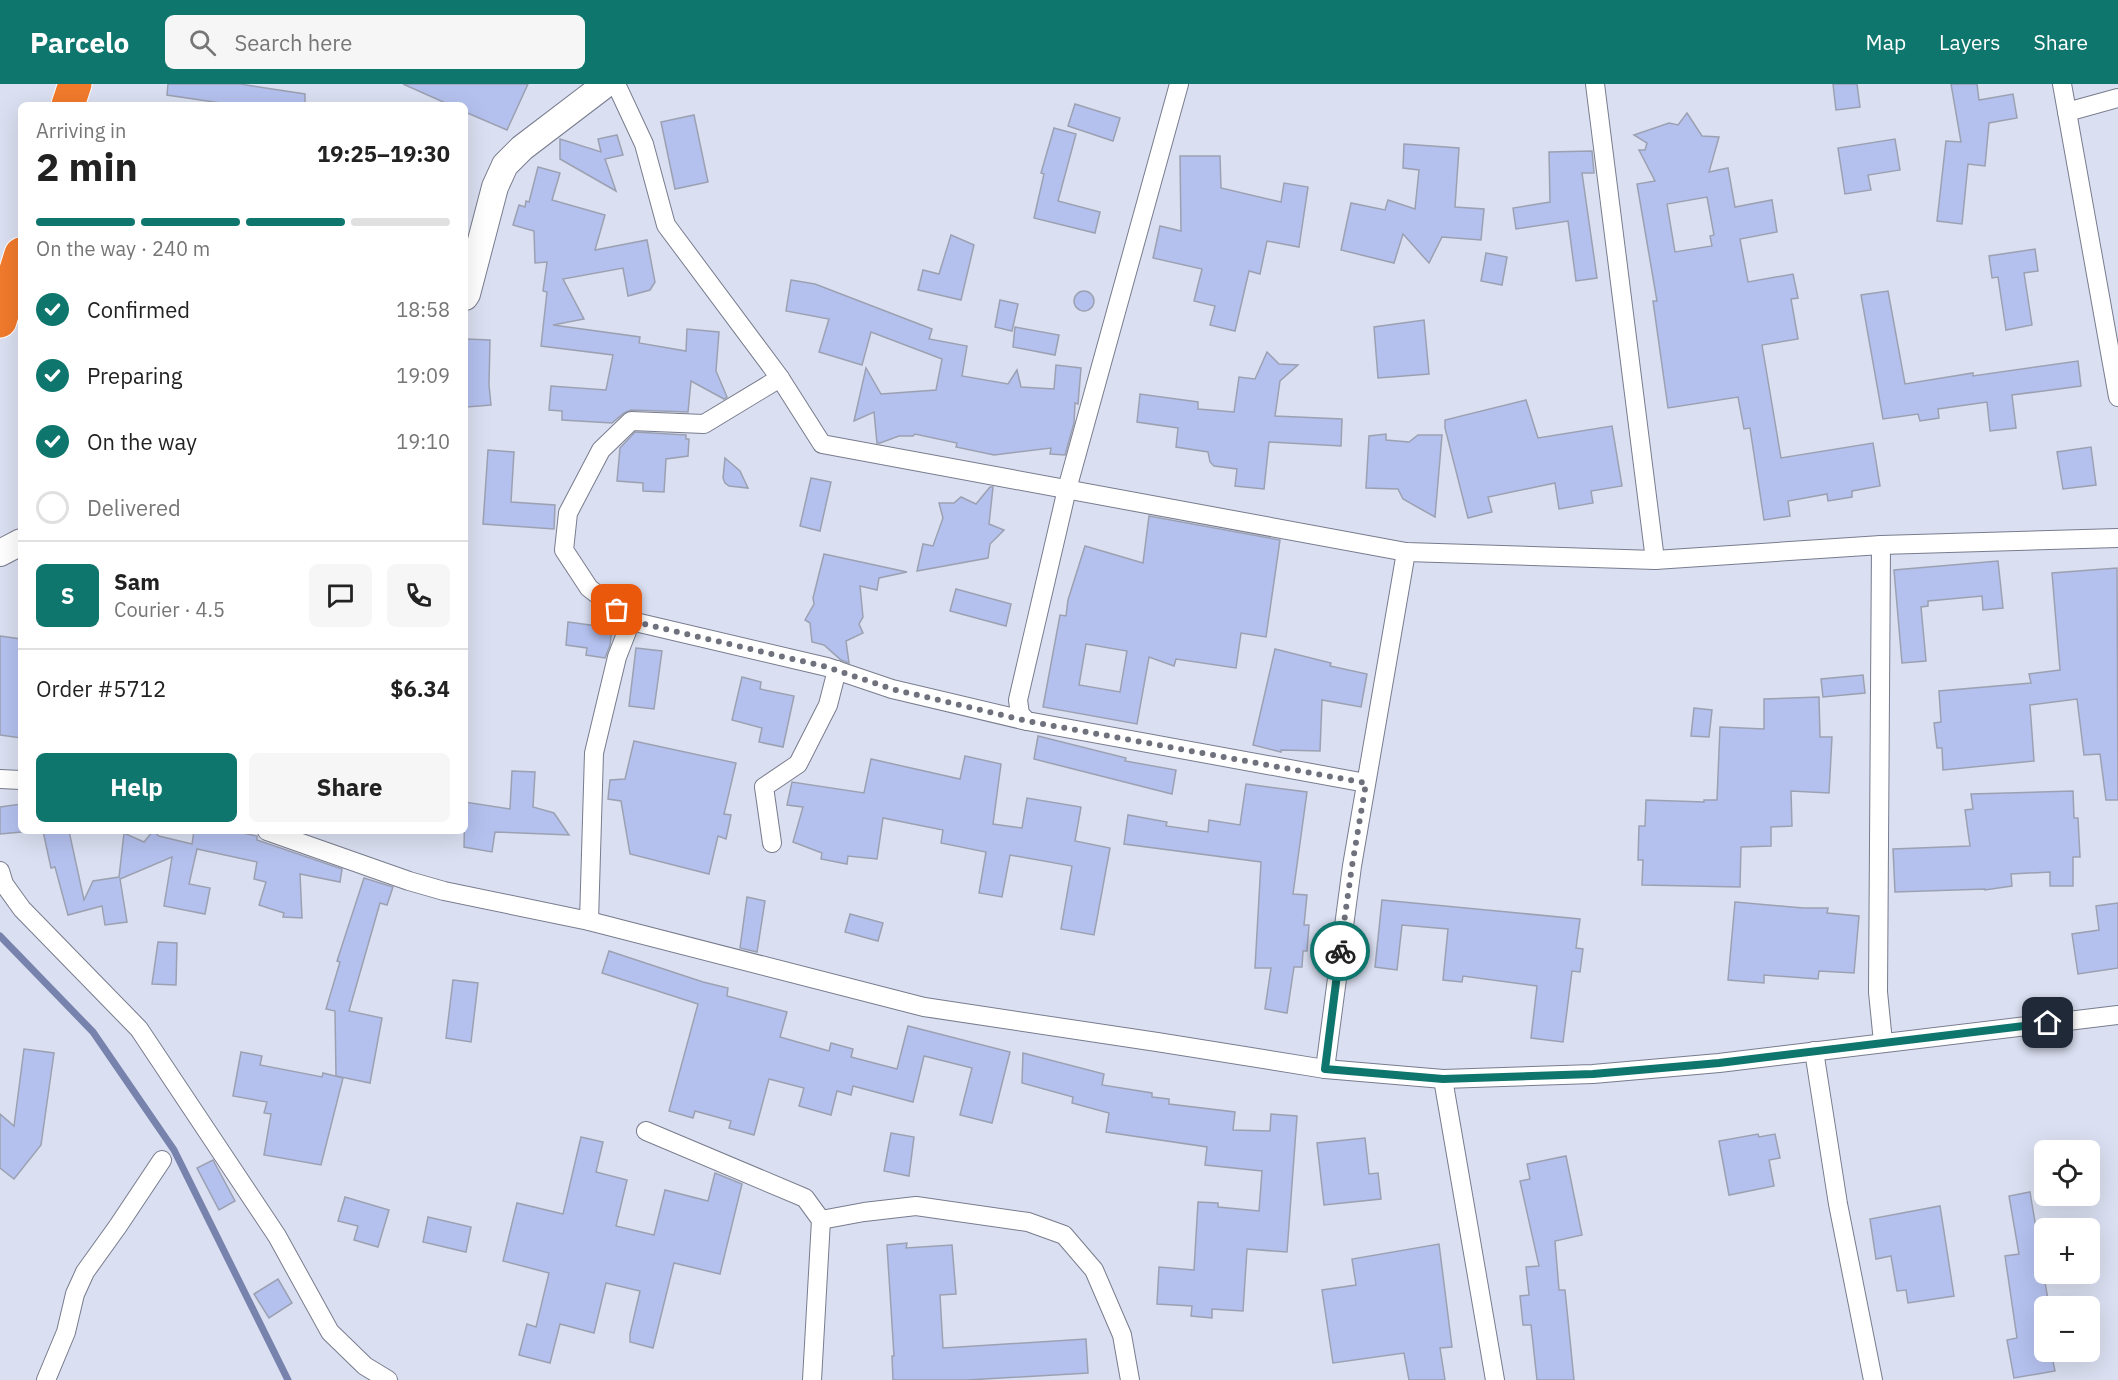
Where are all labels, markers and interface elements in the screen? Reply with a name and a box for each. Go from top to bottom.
search box [165,15,585,69]
text: Parcelo [30,24,129,61]
icon: search [186,26,219,59]
text: Search here [234,28,352,57]
text: Map [1866,28,1906,56]
text: Layers [1939,28,2001,56]
text: Share [2034,28,2088,56]
text: Arriving in [36,117,126,144]
text: 19:25–19:30 [317,139,450,168]
text: 2 min [36,141,138,192]
text: On the way · 240 m [36,235,210,262]
icon: check [36,293,69,326]
text: Confirmed [87,295,190,324]
text: 18:58 [396,296,450,323]
icon: check [36,359,69,392]
text: Preparing [87,361,182,390]
text: 19:09 [396,362,450,389]
icon: check [36,425,69,458]
text: On the way [87,427,197,456]
text: 19:10 [396,428,450,455]
text: Delivered [87,493,181,522]
button: chat [309,564,372,627]
button: phone [387,564,450,627]
text: Sam [114,567,160,596]
text: S [61,581,74,610]
pin [591,584,642,635]
icon: bag [600,593,633,626]
text: Courier · 4.5 [114,596,225,623]
text: Order #5712 [36,674,166,703]
text: $6.34 [390,674,450,703]
button: Help [36,753,237,822]
button: Share [249,753,450,822]
courier [1310,921,1370,981]
icon: bike [1324,935,1357,968]
pin [2022,997,2073,1048]
icon: home [2031,1006,2064,1039]
map controls [2034,1140,2100,1362]
button: locate [2034,1140,2100,1206]
button: + [2034,1218,2100,1284]
button: − [2034,1296,2100,1362]

